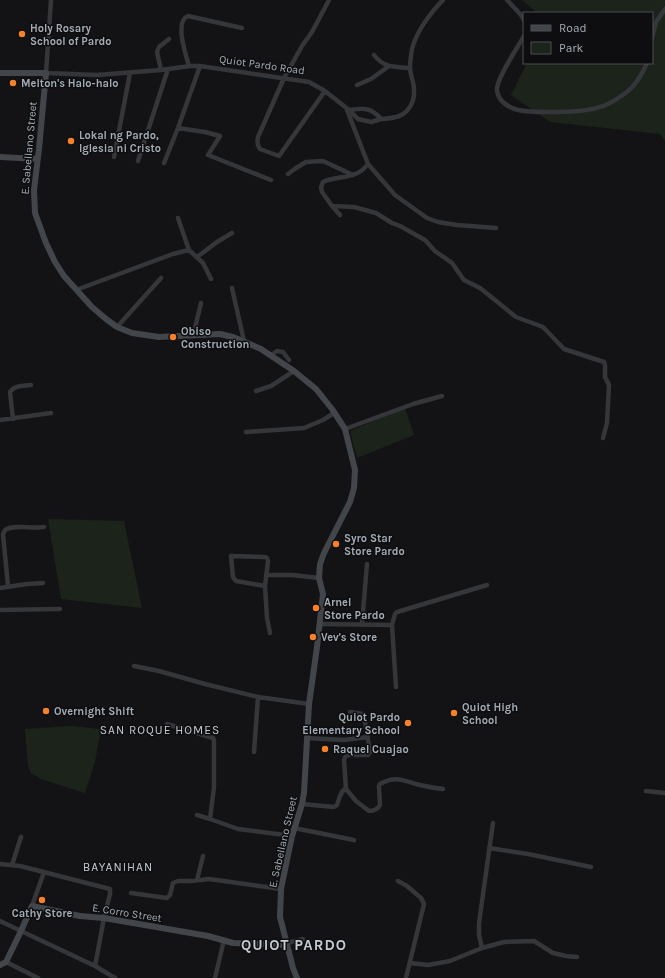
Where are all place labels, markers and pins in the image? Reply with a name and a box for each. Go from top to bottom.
place label: Holy Rosary School of Pardo [30,22,111,48]
marker: Holy Rosary School of Pardo [17,29,27,39]
place label: Melton's Halo-halo [21,77,119,90]
marker: Melton's Halo-halo [8,78,18,88]
place label: Lokal ng Pardo, Iglesia ni Cristo [79,129,161,155]
marker: Lokal ng Pardo, Iglesia ni Cristo [66,136,76,146]
place label: Obiso Construction [181,325,249,351]
marker: Obiso Construction [168,332,178,342]
place label: Syro Star Store Pardo [344,532,405,558]
marker: Syro Star Store Pardo [331,539,341,549]
place label: Arnel Store Pardo [324,596,385,622]
marker: Arnel Store Pardo [311,603,321,613]
place label: Vev's Store [321,631,377,644]
marker: Vev's Store [308,632,318,642]
place label: Quiot High School [462,701,518,727]
place label: Overnight Shift [54,705,135,718]
marker: Overnight Shift [41,706,51,716]
marker: Quiot High School [449,708,459,718]
place label: Quiot Pardo Elementary School [302,711,400,737]
marker: Quiot Pardo Elementary School [403,718,413,728]
place label: Raquel Cuajao [333,743,409,756]
marker: Raquel Cuajao [320,744,330,754]
marker: Cathy Store [37,895,47,905]
place label: Cathy Store [12,907,72,920]

